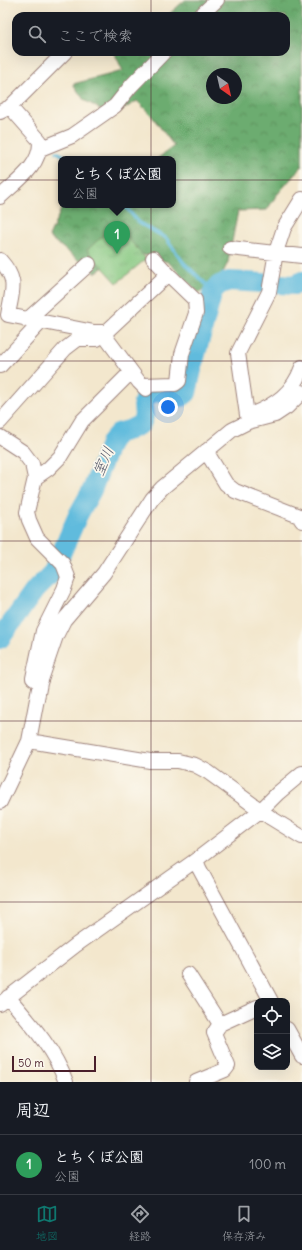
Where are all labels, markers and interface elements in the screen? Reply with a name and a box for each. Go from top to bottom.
search box [12,12,290,56]
icon: search [26,23,48,45]
text: ここで検索 [58,26,133,45]
north arrow [206,68,242,104]
popup [58,156,176,208]
text: とちくぼ公園 [72,164,162,183]
text: 公園 [72,185,98,202]
pin: 1 [104,221,130,254]
your location [158,397,178,417]
water label: 室川 [88,443,118,479]
map controls [254,998,290,1070]
button: locate [254,998,290,1034]
button: layers [254,1034,290,1070]
scale bar [12,1054,96,1073]
text: 50 m [18,1056,44,1070]
text: 周辺 [16,1099,50,1121]
text: とちくぼ公園 [54,1147,144,1166]
text: 1 [26,1156,32,1173]
text: 100 m [249,1156,286,1173]
text: 公園 [54,1168,80,1185]
tab: 地図 [36,1203,58,1243]
tab: 経路 [129,1203,151,1243]
tab: 保存済み [222,1203,266,1243]

